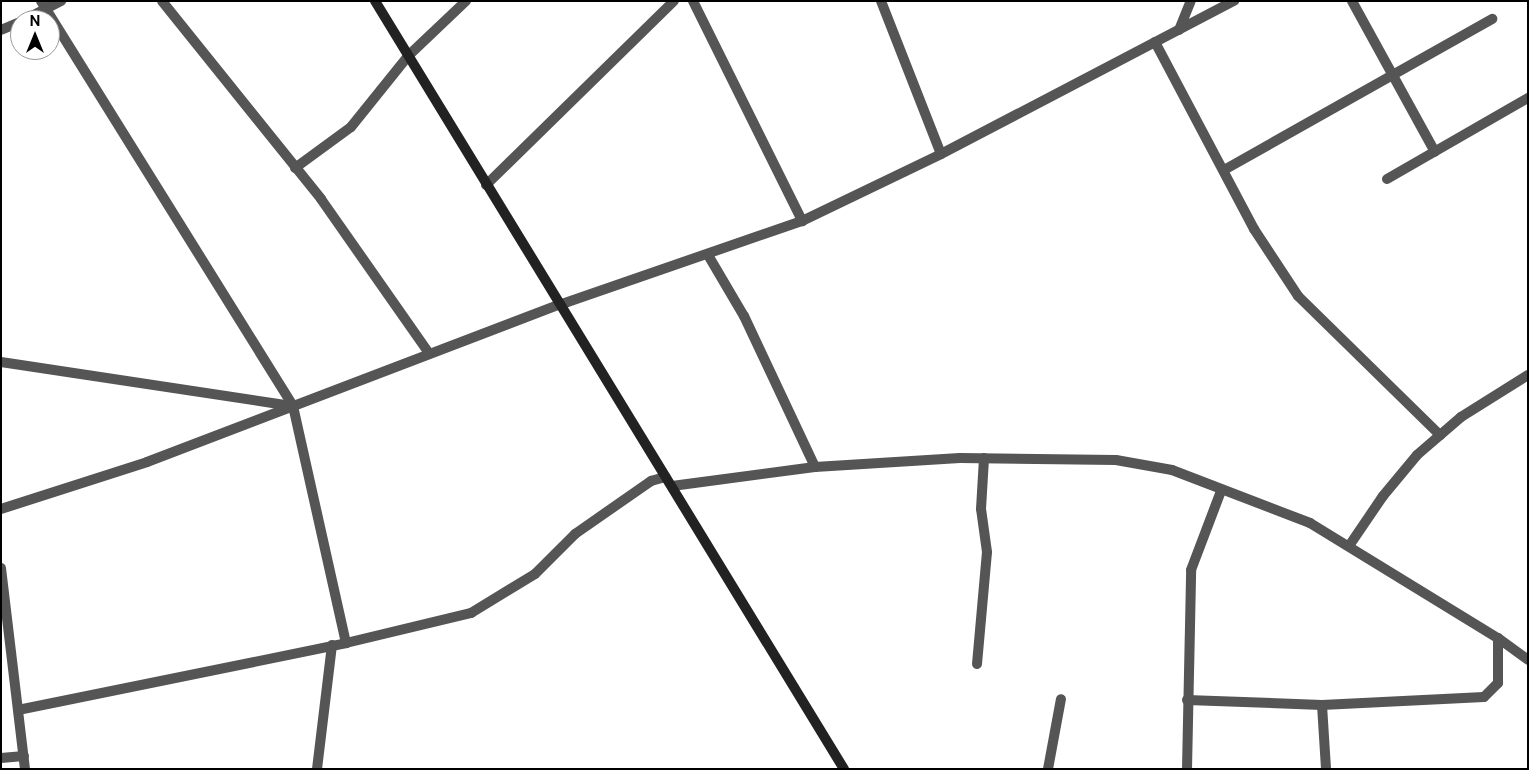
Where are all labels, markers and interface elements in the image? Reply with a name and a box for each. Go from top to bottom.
north arrow [10,10,60,60]
text: N [30,13,40,29]

